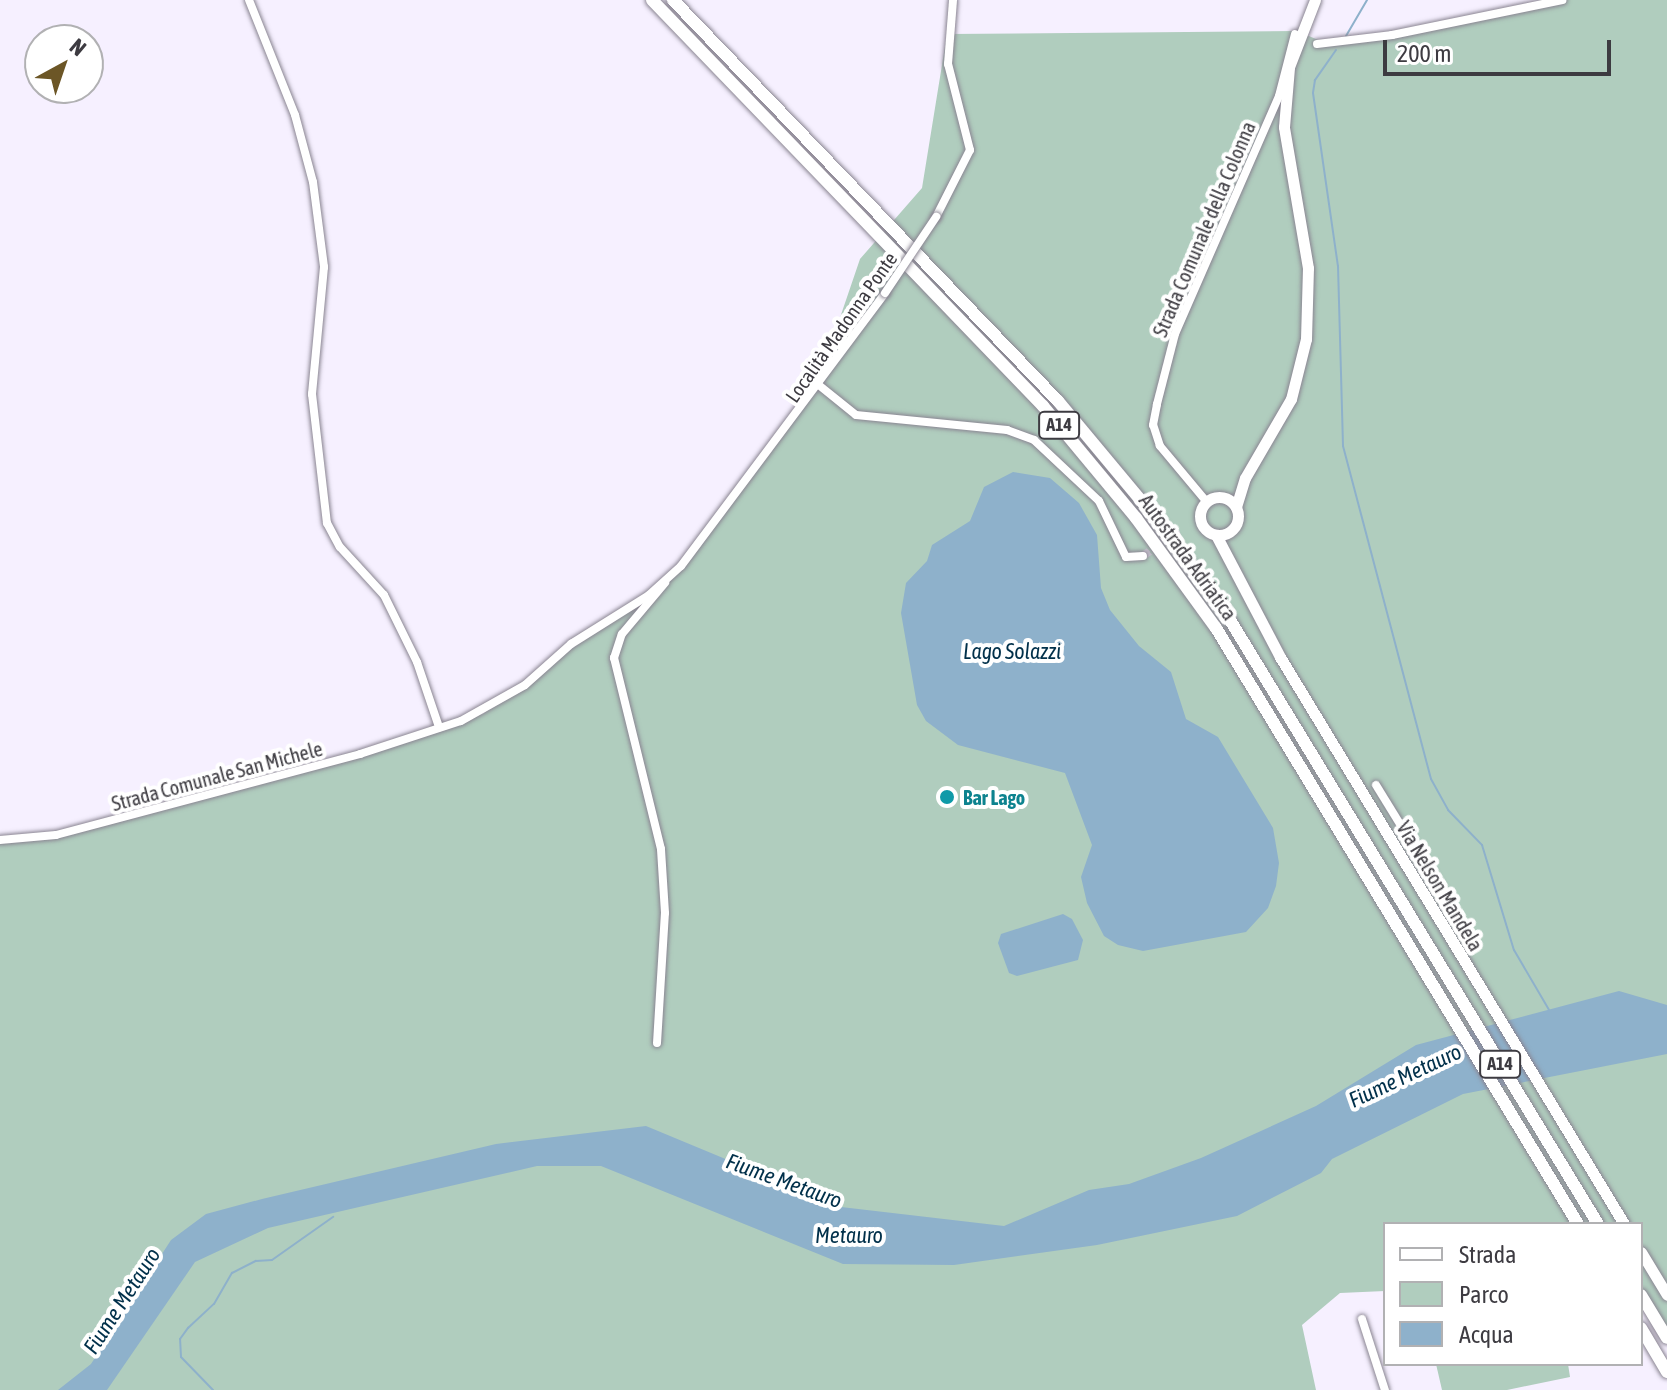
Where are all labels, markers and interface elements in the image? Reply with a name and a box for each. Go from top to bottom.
north arrow [24,24,104,104]
scale bar [1387,24,1615,74]
text: N [65,33,91,61]
text: 200 m [1397,40,1451,67]
street label: Strada Comunale della Colonna [1148,118,1260,340]
street label: Località Madonna Ponte [780,247,902,407]
road number: A14 [1037,411,1081,439]
street label: Autostrada Adriatica [1134,489,1242,625]
water label: Lago Solazzi [963,639,1061,665]
street label: Strada Comunale San Michele [109,736,325,816]
place label: Bar Lago [963,785,1025,809]
marker: Bar Lago [938,788,956,806]
street label: Via Nelson Mandela [1392,817,1488,955]
water label: Fiume Metauro [1344,1038,1466,1114]
road number: A14 [1478,1050,1522,1078]
water label: Fiume Metauro [723,1148,845,1214]
legend [1383,1222,1643,1366]
water label: Metauro [815,1223,883,1249]
text: Strada [1459,1241,1516,1268]
water label: Fiume Metauro [78,1243,166,1359]
text: Parco [1459,1281,1509,1308]
text: Acqua [1459,1321,1514,1348]

